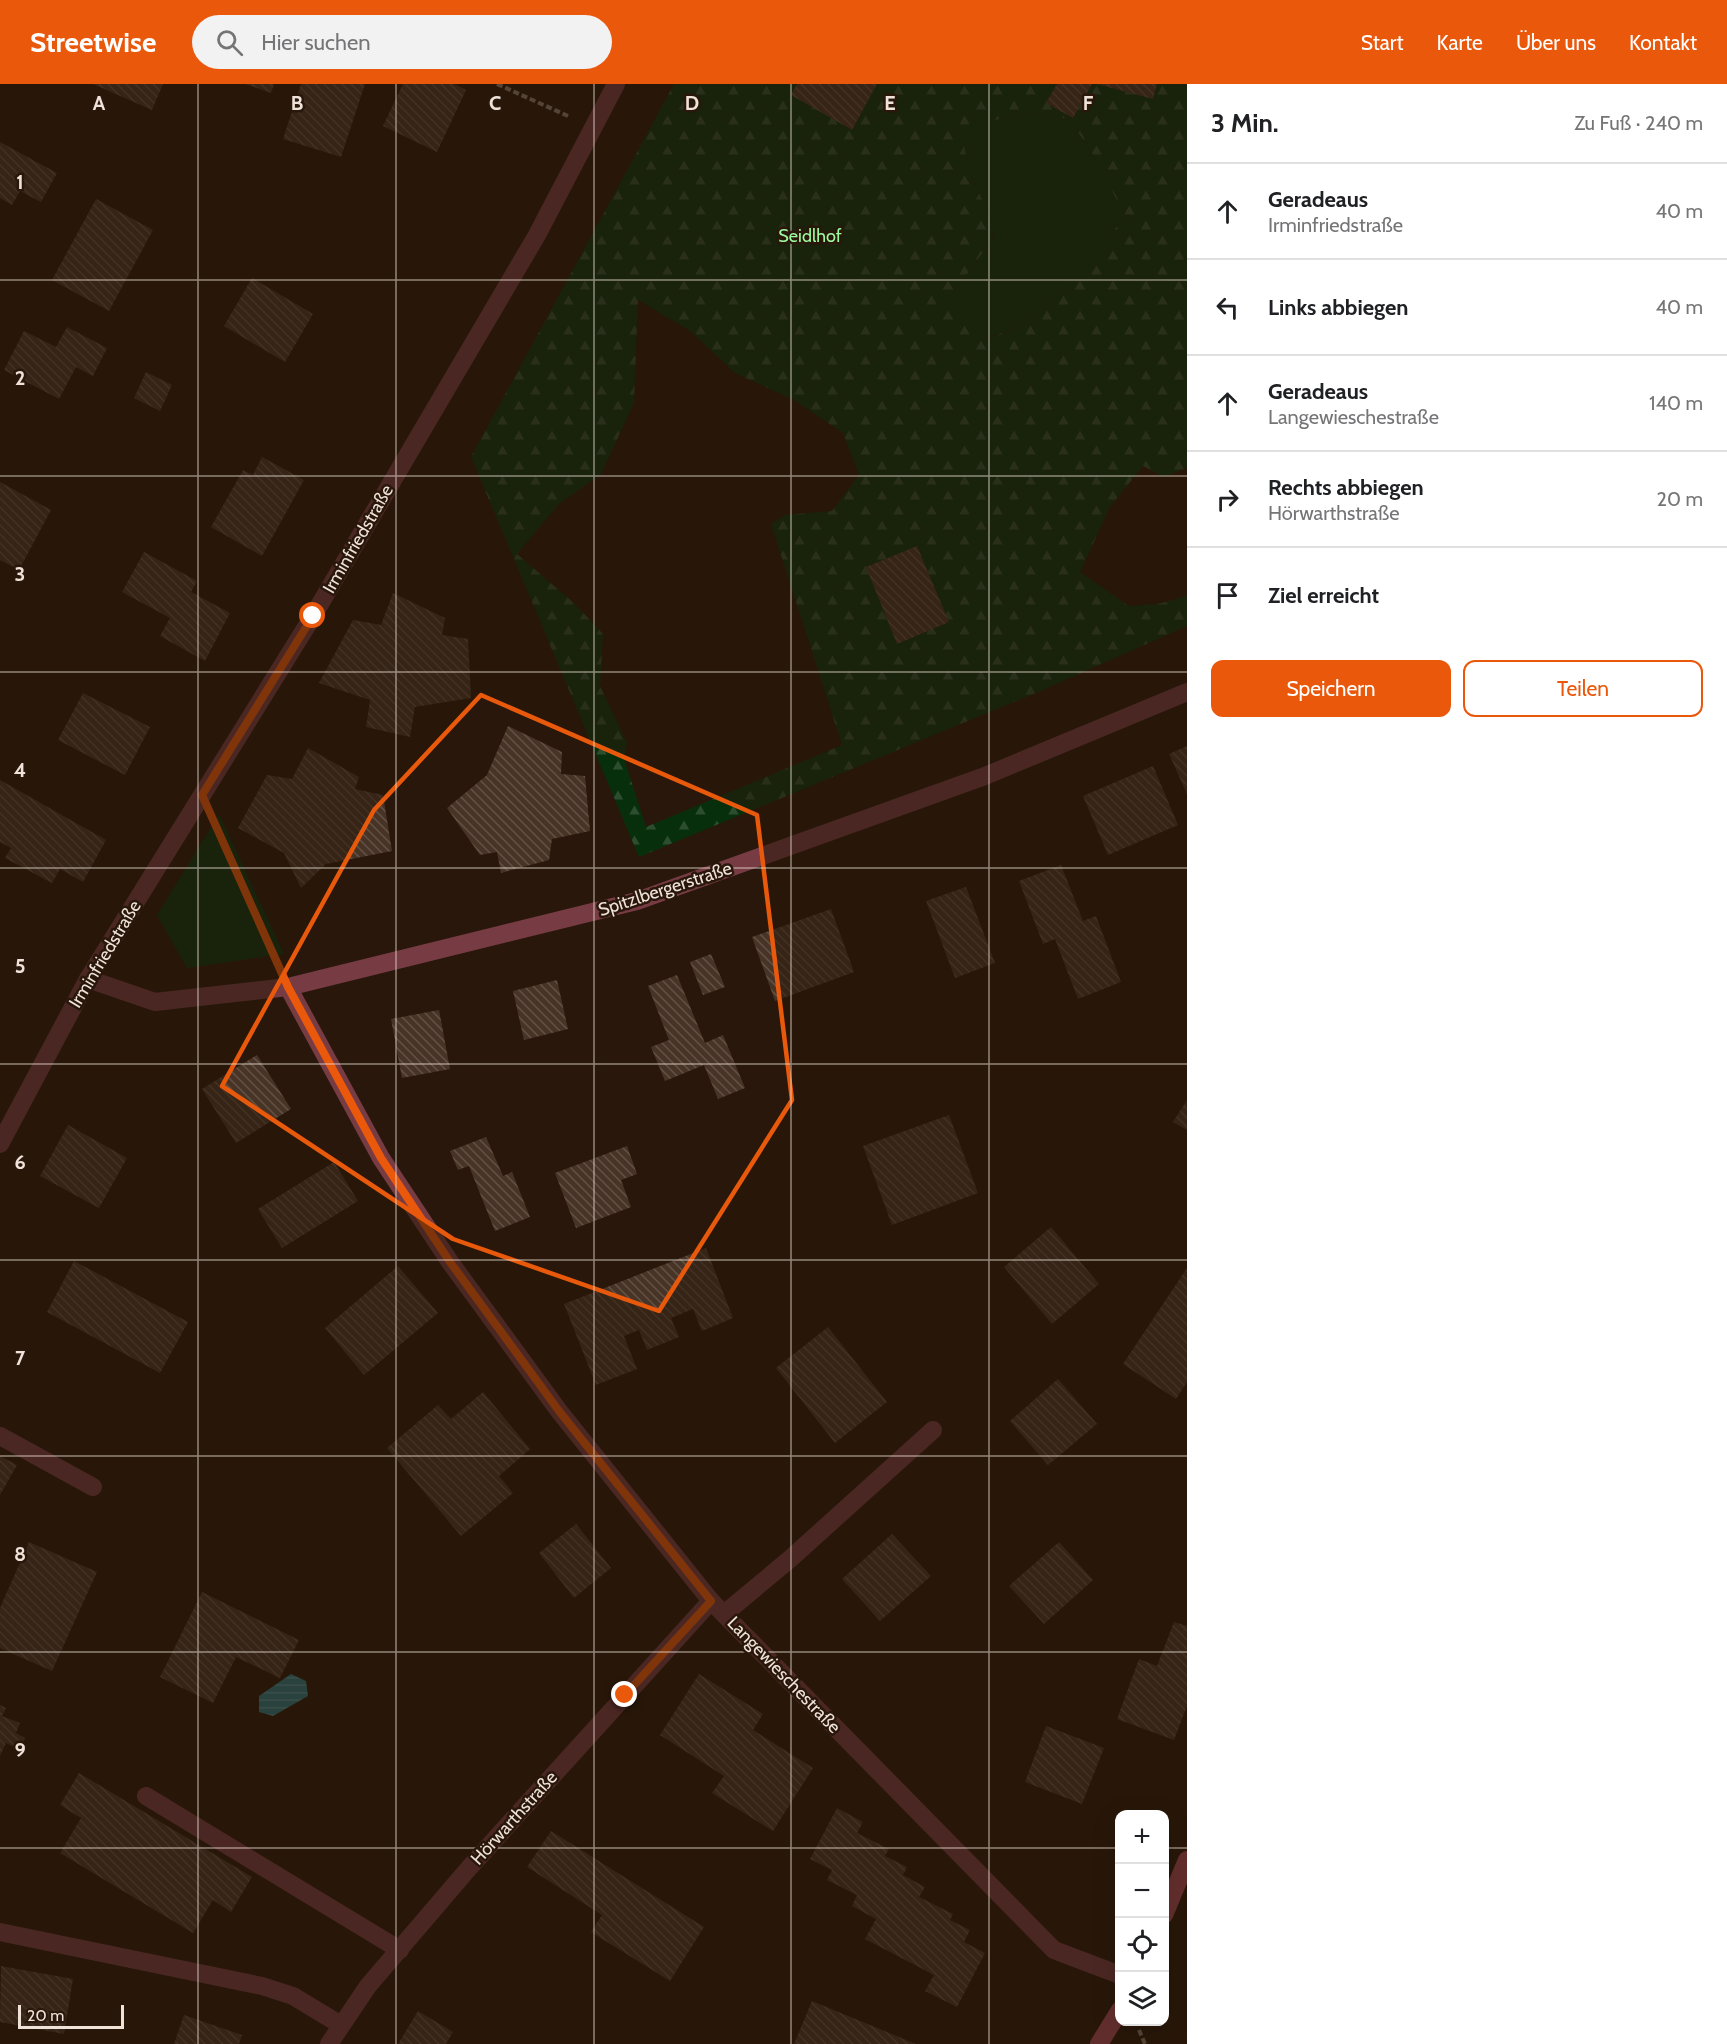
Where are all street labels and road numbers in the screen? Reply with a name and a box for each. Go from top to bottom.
street label: Irminfriedstraße [318,481,398,597]
street label: Spitzlbergerstraße [596,857,734,921]
street label: Irminfriedstraße [64,896,146,1012]
street label: Langewieschestraße [723,1612,845,1738]
street label: Hörwarthstraße [466,1767,562,1869]

